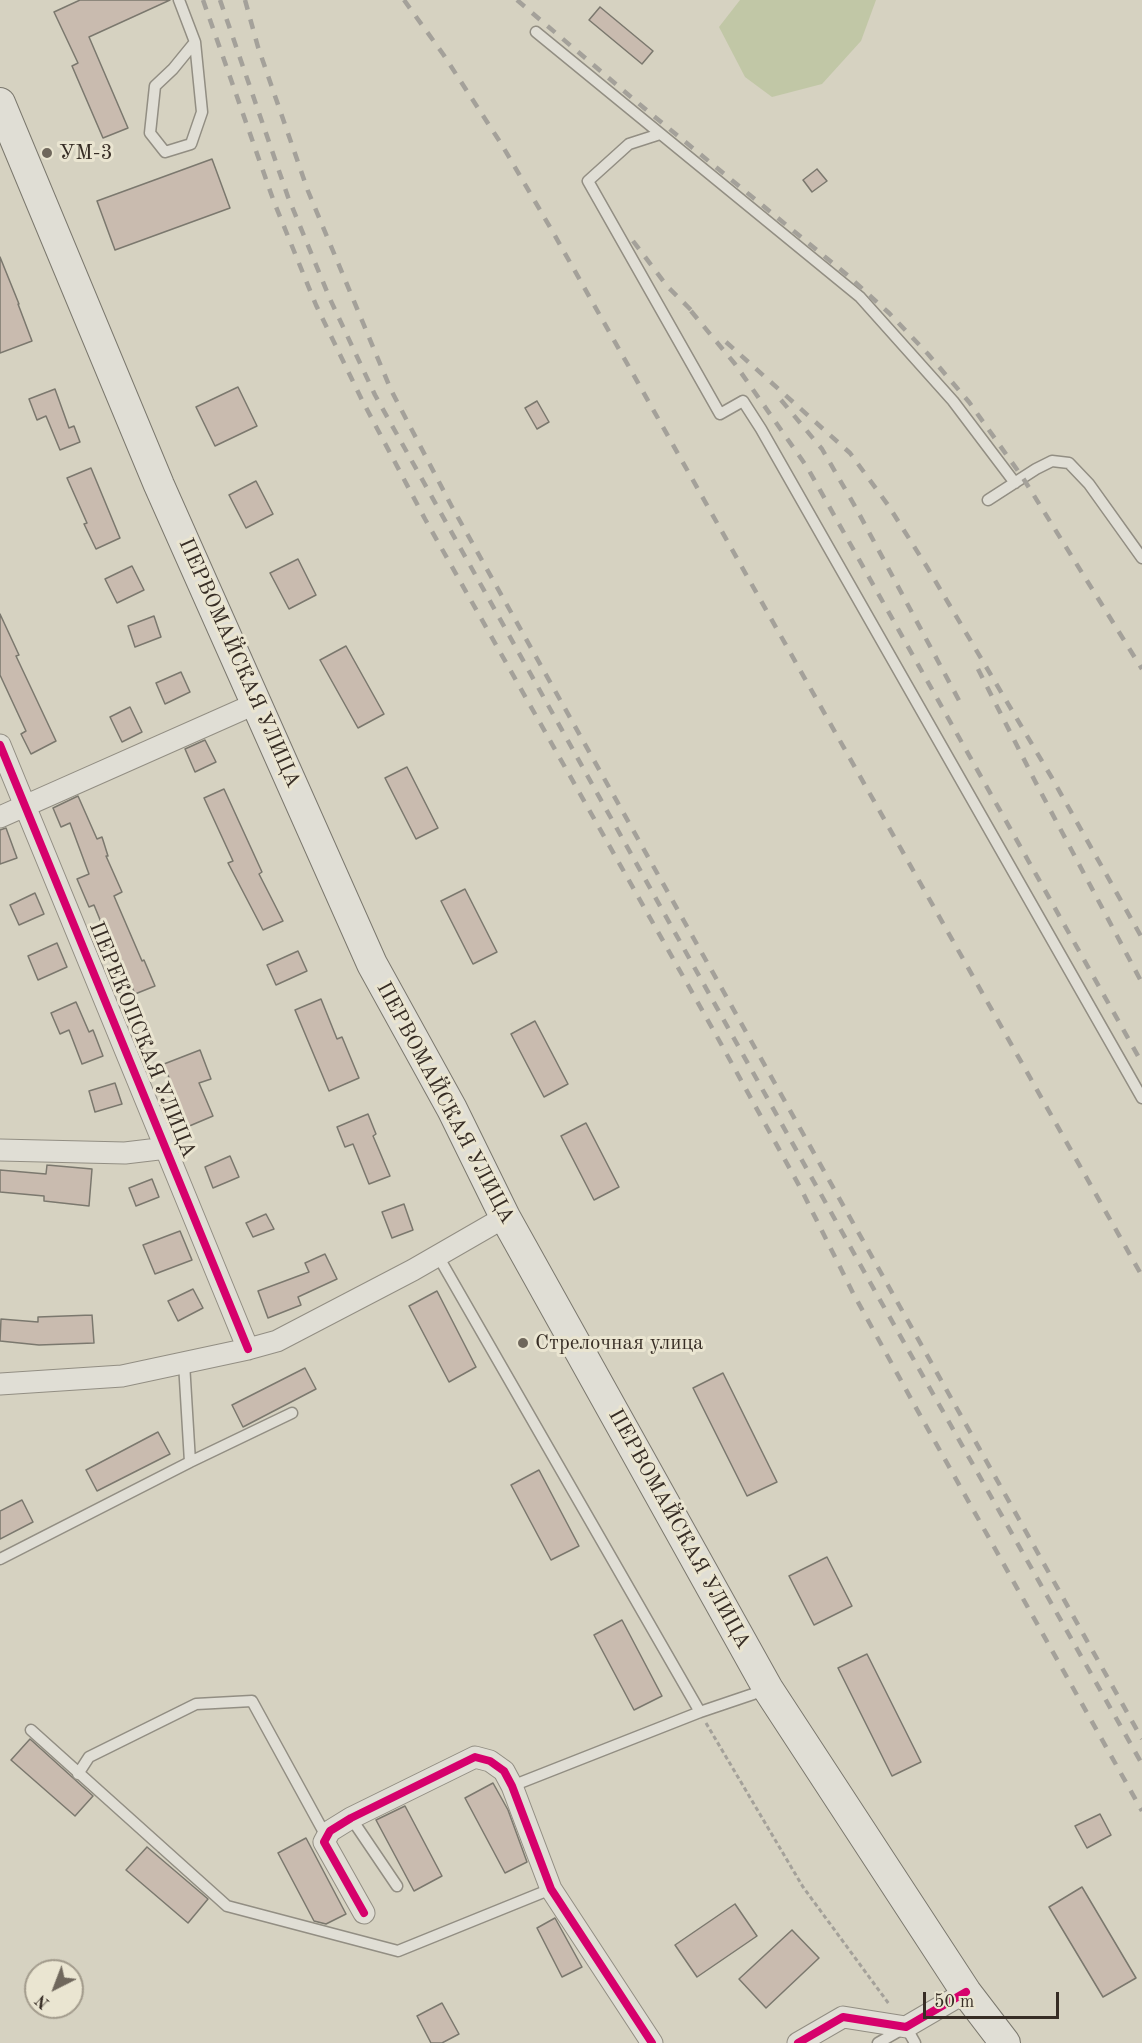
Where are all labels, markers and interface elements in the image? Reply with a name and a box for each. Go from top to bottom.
place label: УМ-3 [59,140,113,166]
marker: УМ-3 [40,146,54,160]
street label: ПЕРВОМАЙСКАЯ УЛИЦА [172,534,306,792]
street label: ПЕРЕКОПСКАЯ УЛИЦА [83,918,201,1162]
street label: ПЕРВОМАЙСКАЯ УЛИЦА [370,978,520,1228]
place label: Стрелочная улица [535,1330,703,1356]
marker: Стрелочная улица [516,1336,530,1350]
street label: ПЕРВОМАЙСКАЯ УЛИЦА [602,1405,756,1653]
north arrow [24,1959,84,2019]
scale bar [926,1980,1062,2018]
text: N [33,1991,53,2011]
text: 50 m [934,1993,974,2011]

